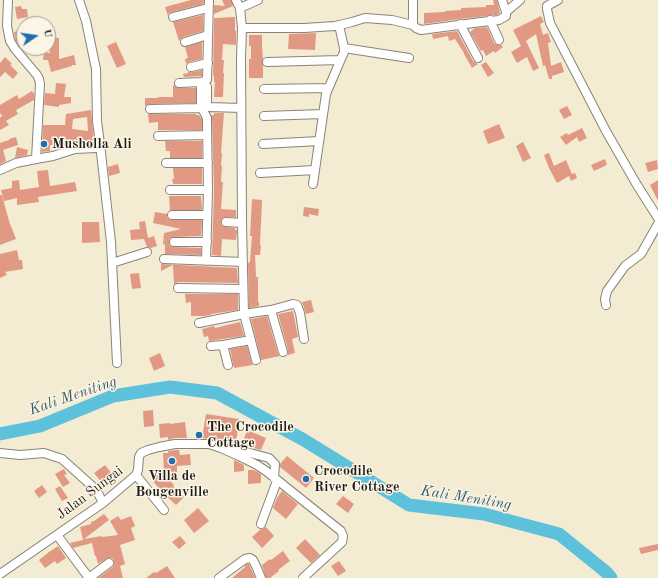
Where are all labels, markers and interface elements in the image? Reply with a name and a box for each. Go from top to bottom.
north arrow [16,16,56,56]
text: U [41,28,54,39]
place label: Musholla Ali [52,136,132,152]
marker: Musholla Ali [39,139,49,149]
water label: Kali Meniting [27,373,119,419]
place label: The Crocodile Cottage [207,419,294,452]
marker: The Crocodile Cottage [194,430,204,440]
marker: Villa de Bougenville [167,456,177,466]
street label: Jalan Sungai [54,463,126,523]
place label: Crocodile River Cottage [314,463,400,496]
place label: Villa de Bougenville [135,468,209,500]
marker: Crocodile River Cottage [301,474,311,484]
water label: Kali Meniting [419,482,513,514]

